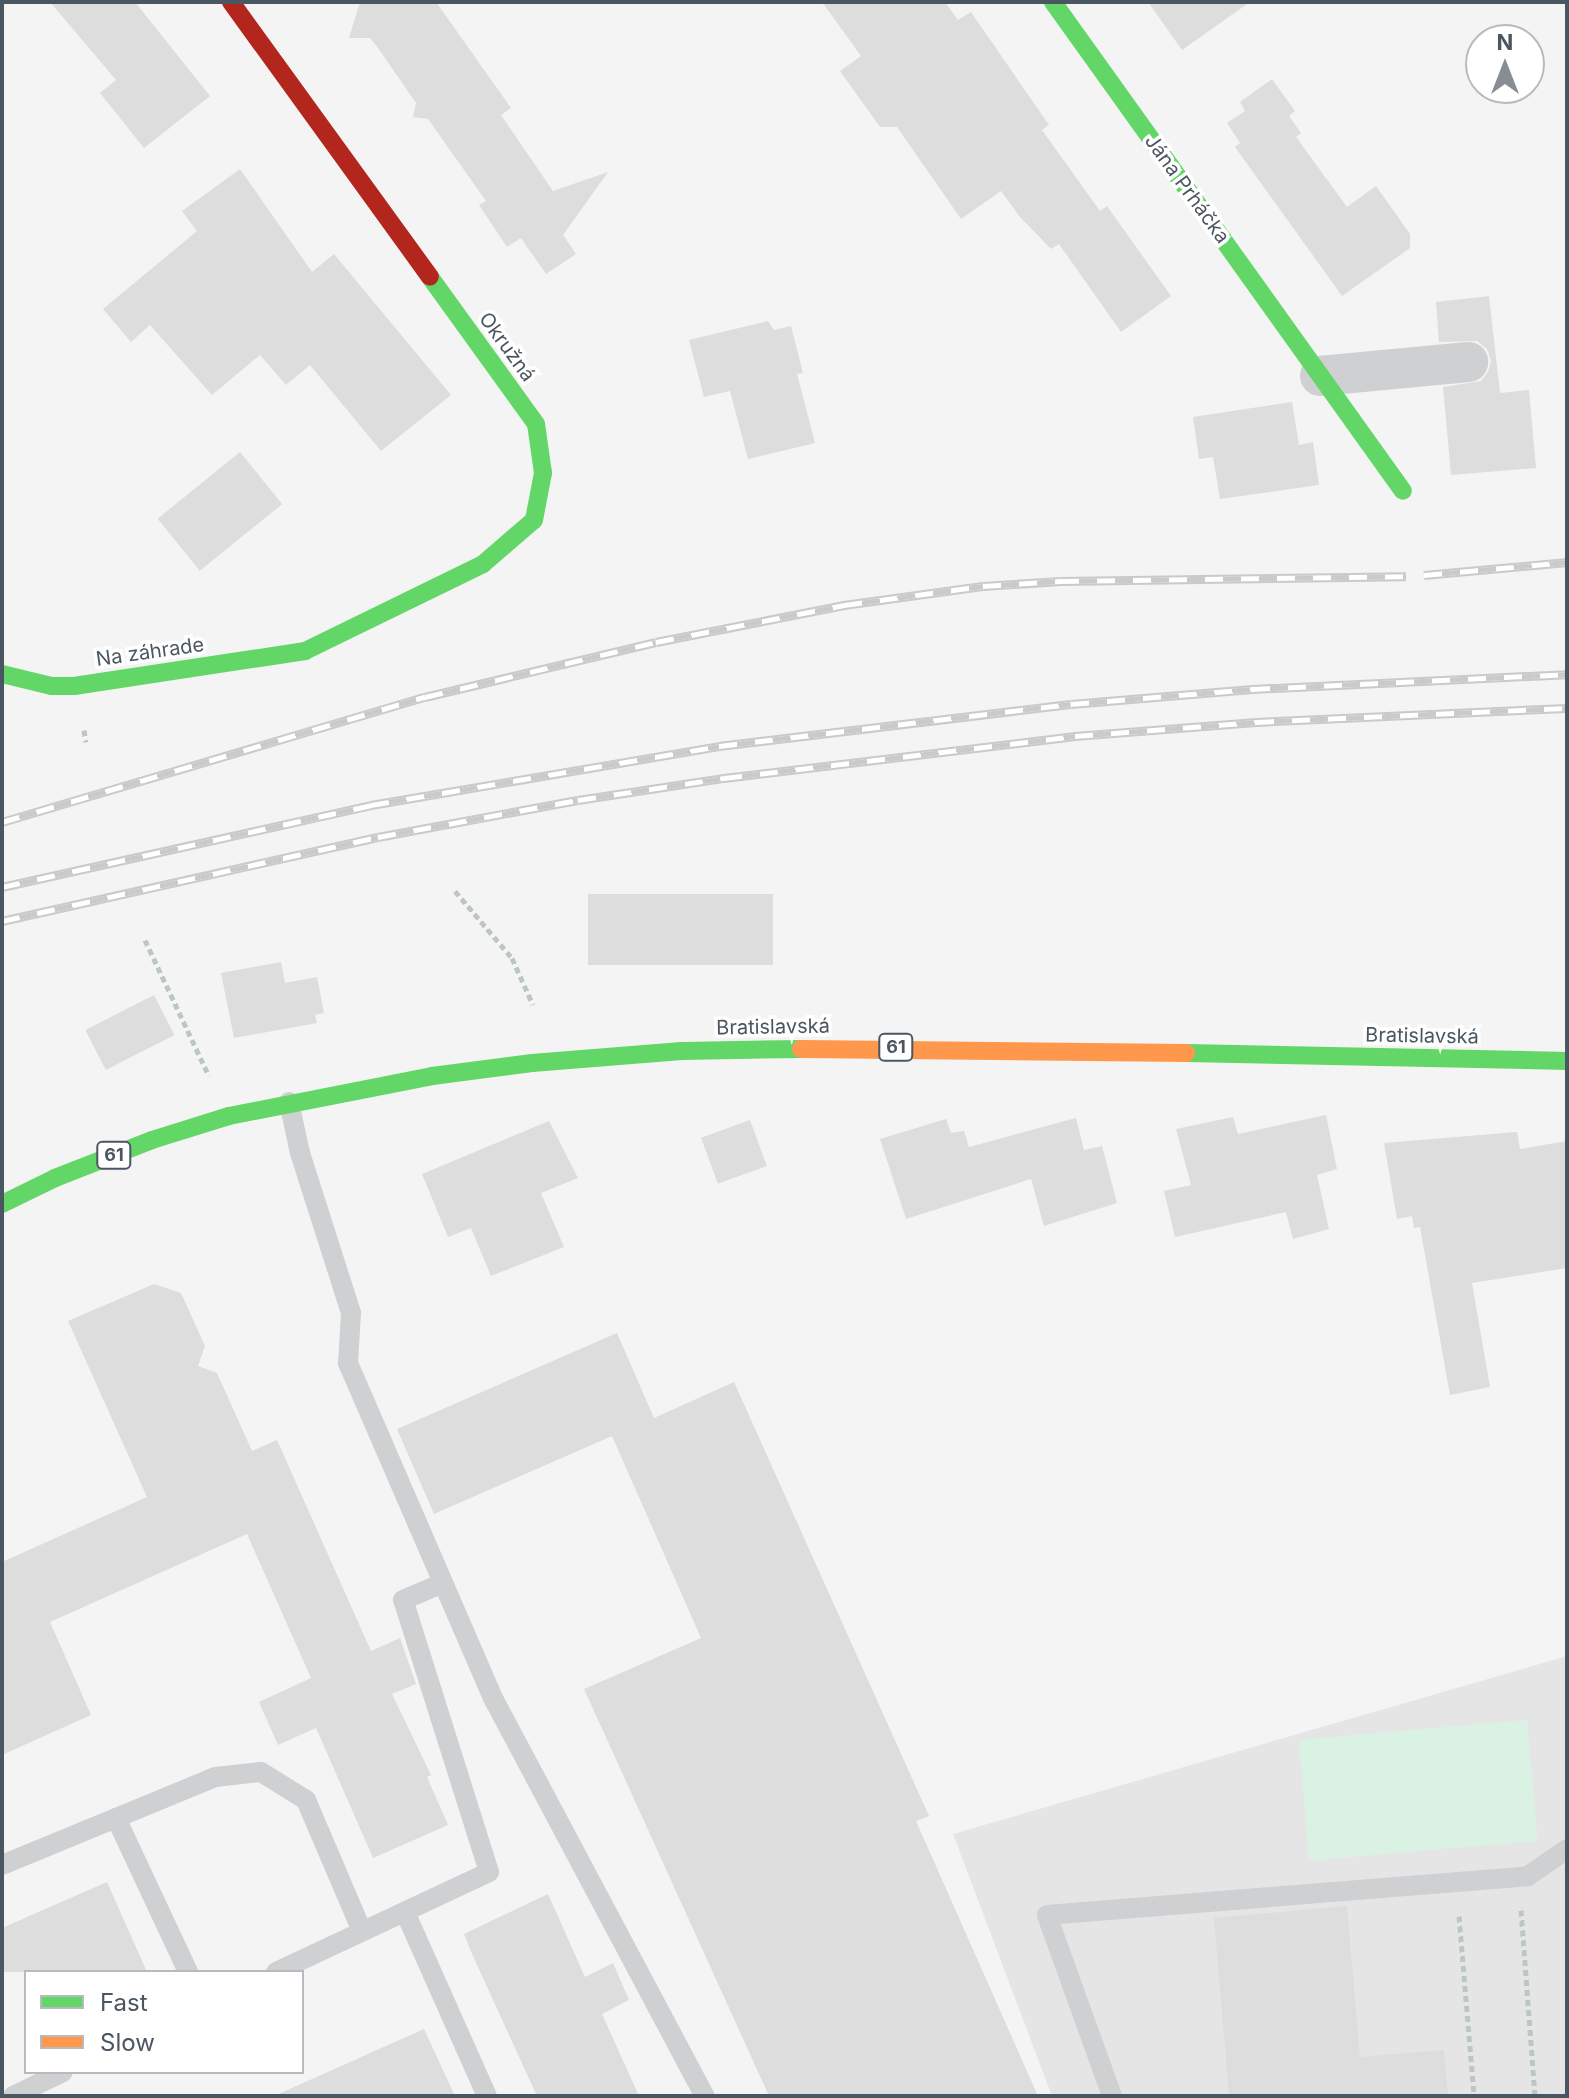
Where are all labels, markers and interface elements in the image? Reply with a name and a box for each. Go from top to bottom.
north arrow [1465,24,1545,104]
text: N [1497,29,1513,55]
street label: Jána Prháčka [1139,130,1235,248]
street label: Okružná [474,308,540,386]
street label: Na záhrade [95,633,205,671]
street label: Bratislavská [716,1014,830,1040]
street label: Bratislavská [1365,1023,1479,1049]
road number: 61 [878,1033,914,1061]
road number: 61 [96,1141,132,1169]
legend [24,1970,304,2074]
text: Fast [100,1988,148,2017]
text: Slow [100,2028,155,2057]

